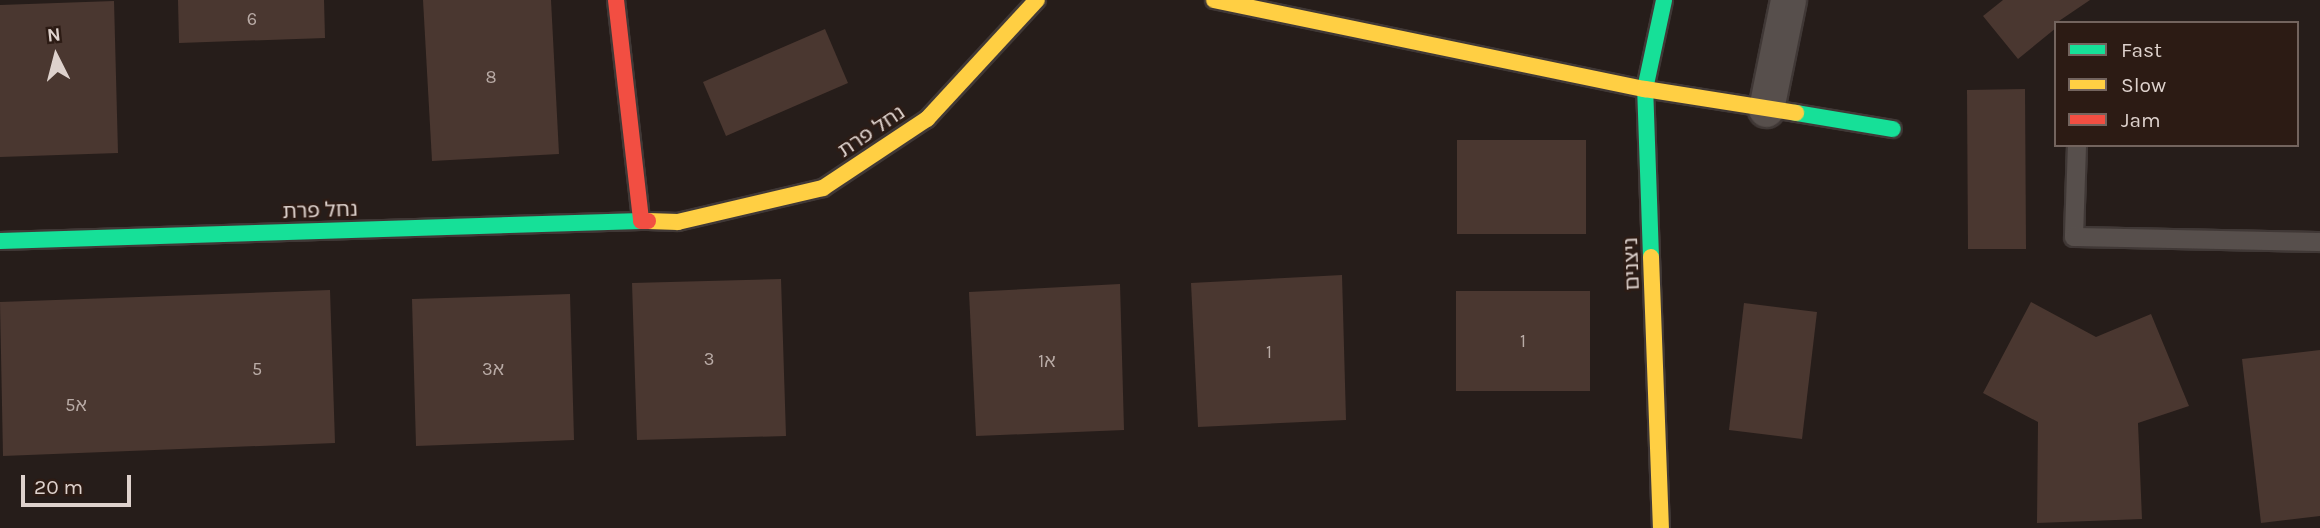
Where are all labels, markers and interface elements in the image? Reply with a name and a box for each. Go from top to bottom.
house number: 6 [247,8,257,30]
north arrow [21,21,91,91]
legend [2054,21,2299,147]
text: N [46,23,62,47]
text: Fast [2121,38,2162,62]
house number: 8 [485,66,497,88]
text: Slow [2121,73,2166,97]
street label: נחל פרת [833,99,909,163]
text: Jam [2121,108,2161,132]
street label: נחל פרת [282,196,358,224]
street label: ניצנים [1617,237,1645,291]
house number: 1 [1520,330,1526,352]
house number: 1 [1266,341,1272,363]
house number: 3 [704,348,714,370]
house number: 1א [1038,350,1056,372]
house number: 5 [252,358,262,380]
house number: 3א [482,358,504,380]
house number: 5א [65,394,87,416]
scale bar [24,462,135,506]
text: 20 m [34,475,83,499]

